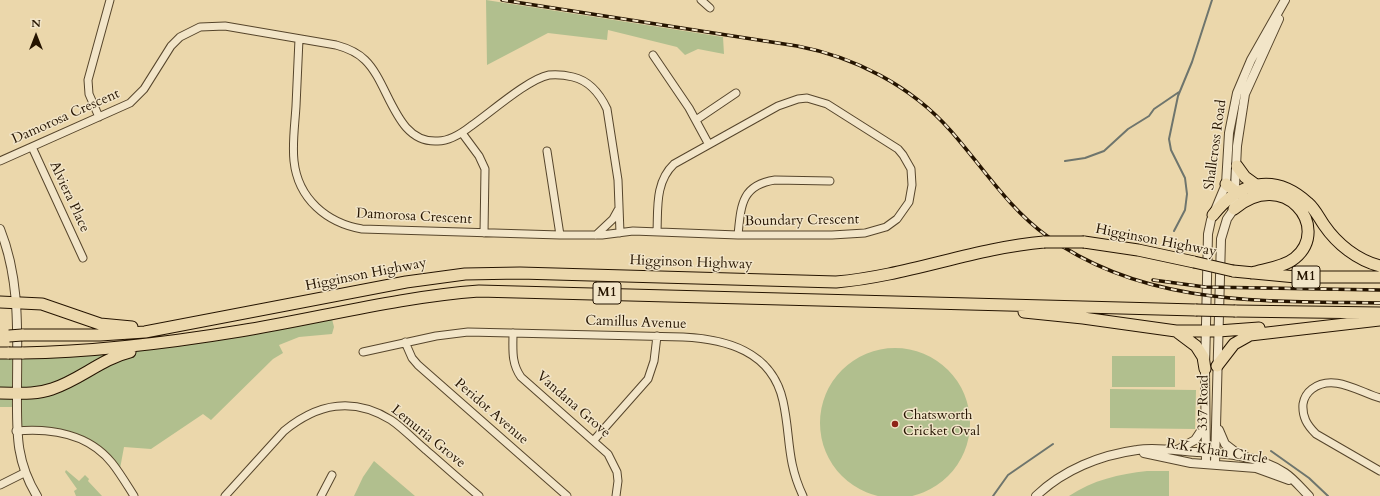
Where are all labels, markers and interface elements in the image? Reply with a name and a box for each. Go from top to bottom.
north arrow [16,16,56,56]
text: N [31,16,41,31]
street label: Damorosa Crescent [10,86,122,148]
street label: Shallcross Road [1201,99,1231,191]
street label: Alviera Place [45,159,93,235]
street label: Damorosa Crescent [356,206,472,228]
street label: Boundary Crescent [745,212,859,230]
street label: Higginson Highway [1094,221,1218,261]
street label: Higginson Highway [629,252,753,274]
street label: Higginson Highway [304,255,428,295]
road number: M1 [1292,266,1320,288]
road number: M1 [593,282,621,304]
street label: Camillus Avenue [585,313,687,333]
street label: Vandana Grove [532,368,614,442]
street label: Peridot Avenue [451,375,531,449]
street label: 337 Road [1195,375,1213,431]
street label: Lemuria Grove [388,402,468,472]
place label: Chatsworth Cricket Oval [903,408,980,440]
marker: Chatsworth Cricket Oval [890,419,900,429]
street label: R.K. Khan Circle [1165,436,1269,468]

